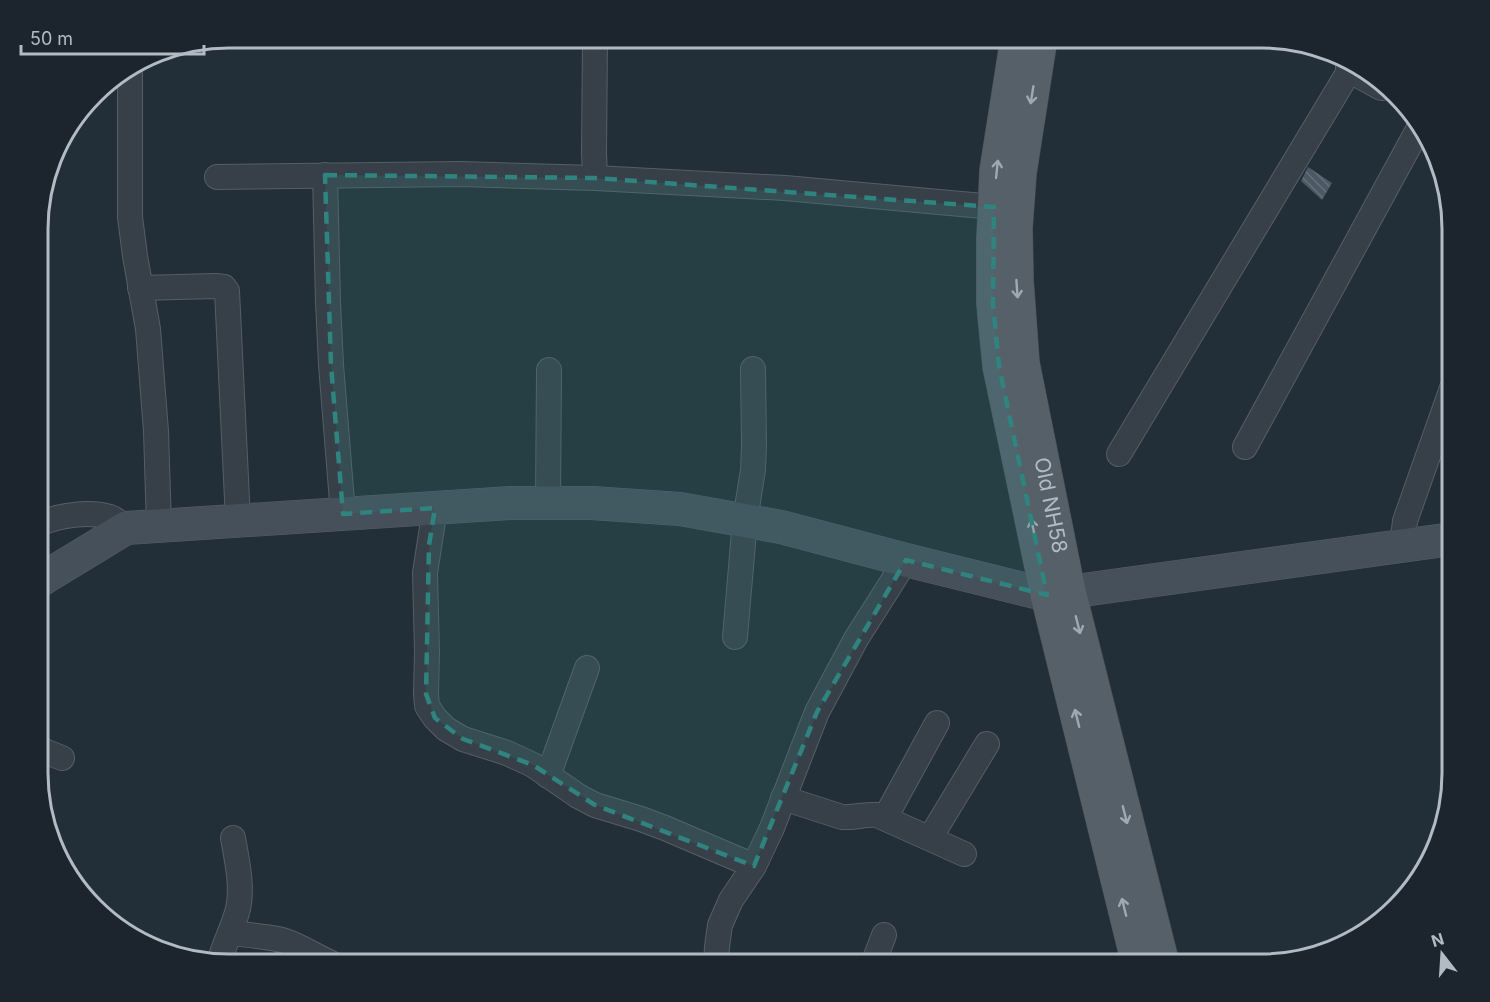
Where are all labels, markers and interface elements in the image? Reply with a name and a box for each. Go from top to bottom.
scale bar [21,18,204,56]
text: 50 m [30,28,73,49]
one-way arrow [1026,85,1037,105]
one-way arrow [992,160,1003,180]
one-way arrow [1012,279,1023,299]
street label: Old NH58 [1030,455,1074,555]
one-way arrow [1027,519,1038,539]
one-way arrow [1073,616,1085,635]
one-way arrow [1071,709,1083,728]
one-way arrow [1120,805,1132,824]
one-way arrow [1118,898,1130,917]
north arrow [1412,924,1472,984]
text: N [1429,928,1446,951]

